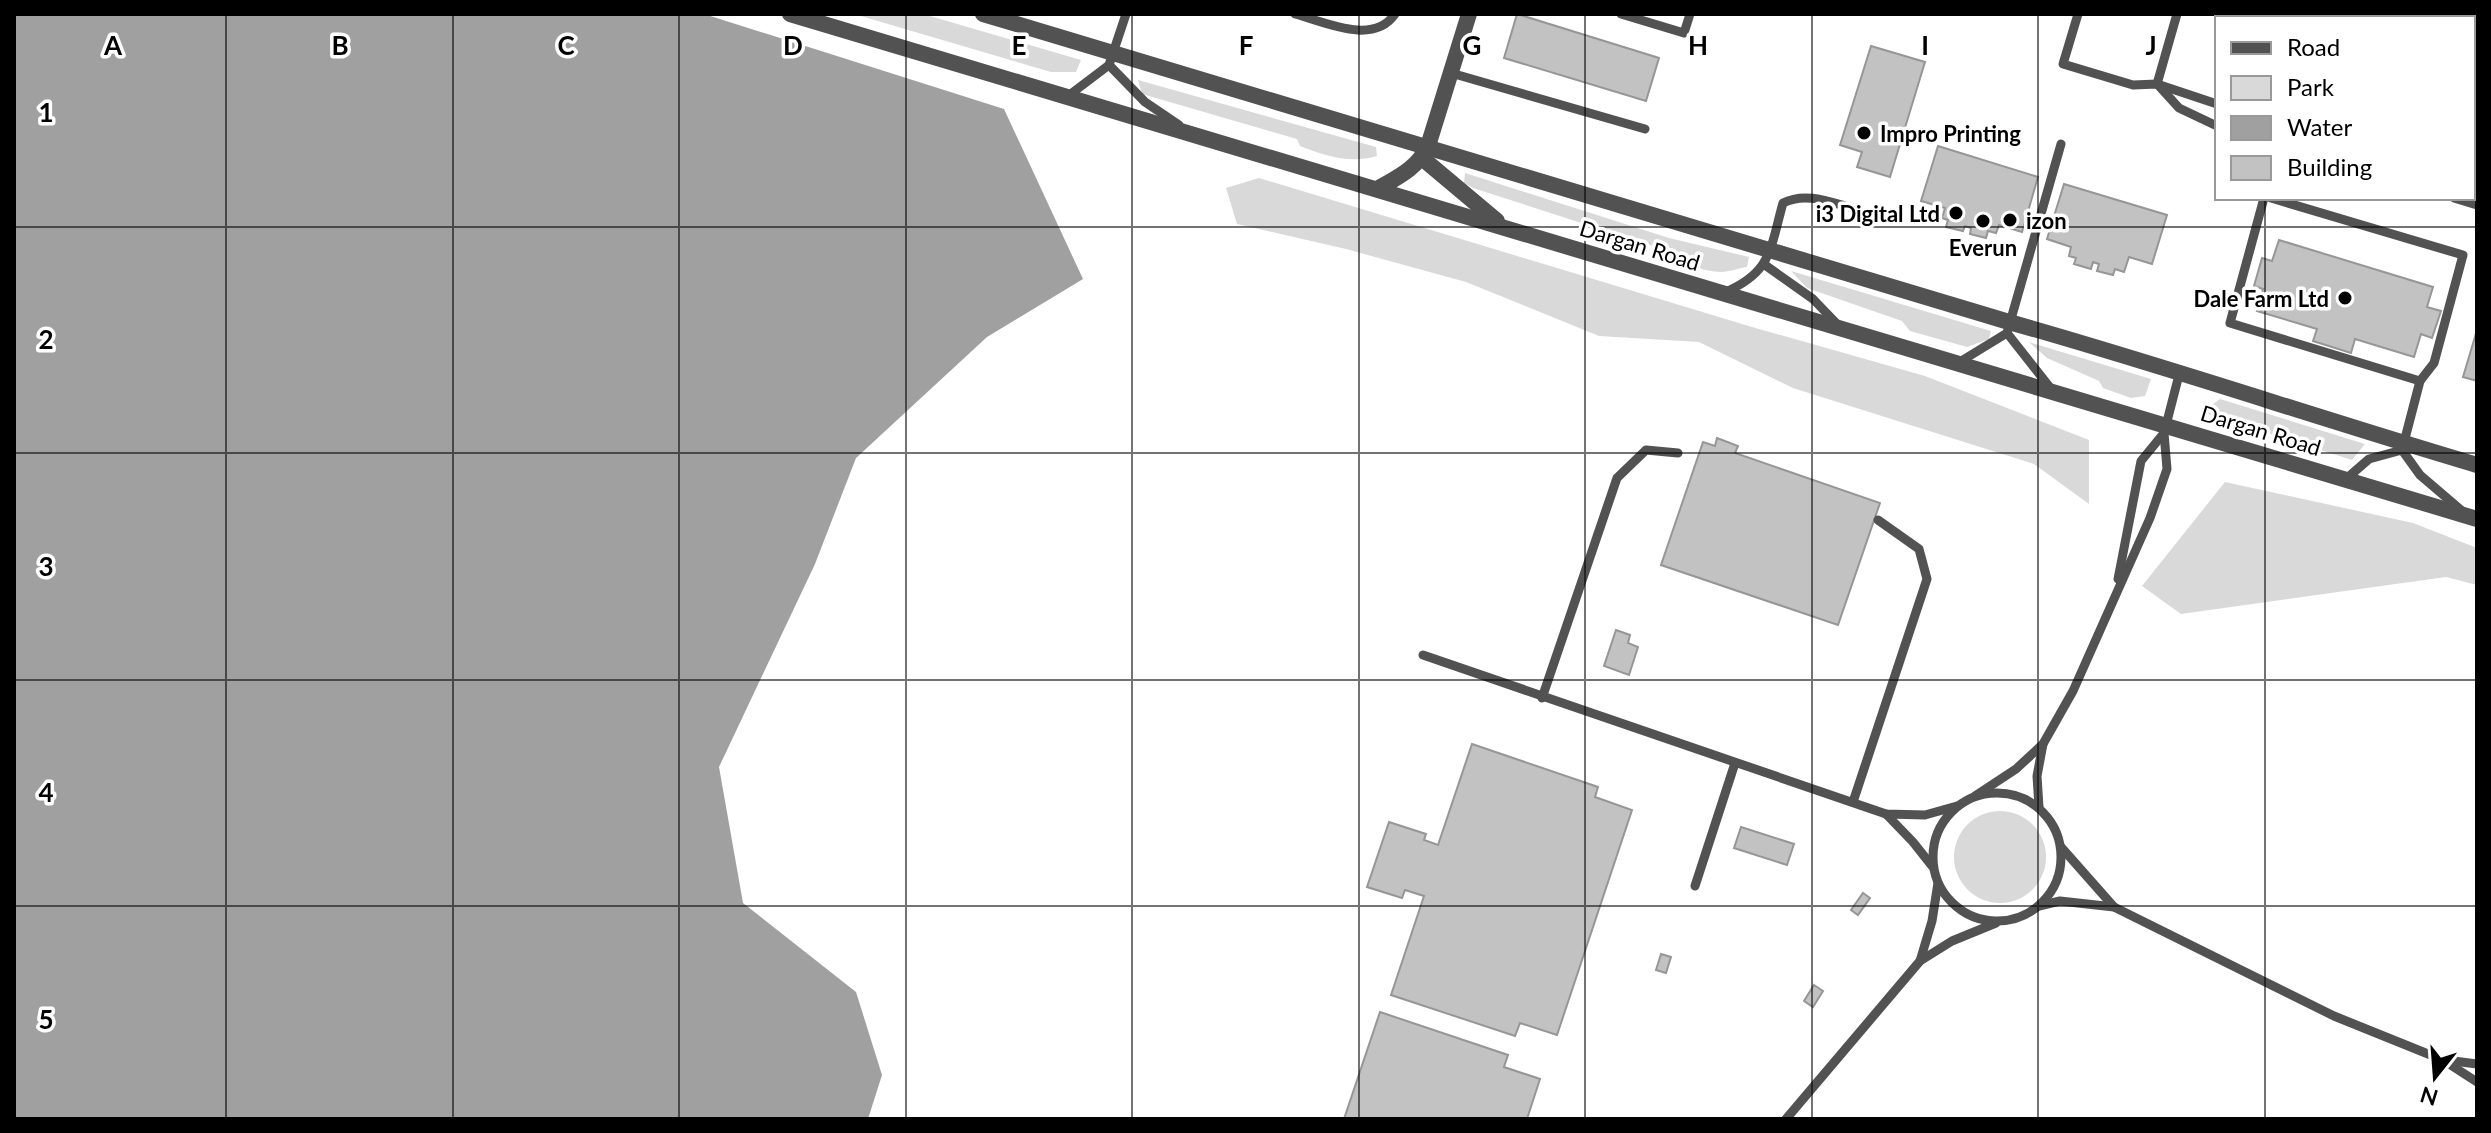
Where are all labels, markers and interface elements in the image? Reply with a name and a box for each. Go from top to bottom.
legend [2215,16,2475,200]
text: A [103,29,123,61]
text: B [331,29,349,61]
text: C [557,29,575,61]
text: D [783,29,803,61]
text: E [1012,29,1026,61]
text: F [1239,29,1253,61]
text: G [1463,29,1481,61]
text: H [1688,29,1708,61]
text: I [1921,29,1929,61]
text: J [2145,29,2157,61]
text: Road [2287,32,2340,61]
text: Park [2287,72,2335,101]
text: 1 [38,96,54,128]
text: Water [2287,112,2352,141]
place label: Impro Printing [1880,120,2021,147]
marker: Impro Printing [1855,124,1873,142]
text: Building [2287,152,2372,181]
place label: i3 Digital Ltd [1816,200,1940,227]
marker: i3 Digital Ltd [1947,204,1965,222]
place label: izon [2026,207,2067,234]
marker: izon [2001,211,2019,229]
marker: Everun [1974,212,1992,230]
street label: Dargan Road [1577,214,1703,276]
place label: Everun [1949,234,2017,261]
place label: Dale Farm Ltd [2194,285,2329,312]
marker: Dale Farm Ltd [2336,289,2354,307]
text: 2 [38,323,54,355]
street label: Dargan Road [2198,399,2324,461]
text: 3 [38,550,54,582]
text: 4 [38,776,54,808]
text: 5 [38,1003,54,1035]
north arrow [2395,1037,2475,1117]
text: N [2417,1081,2441,1112]

